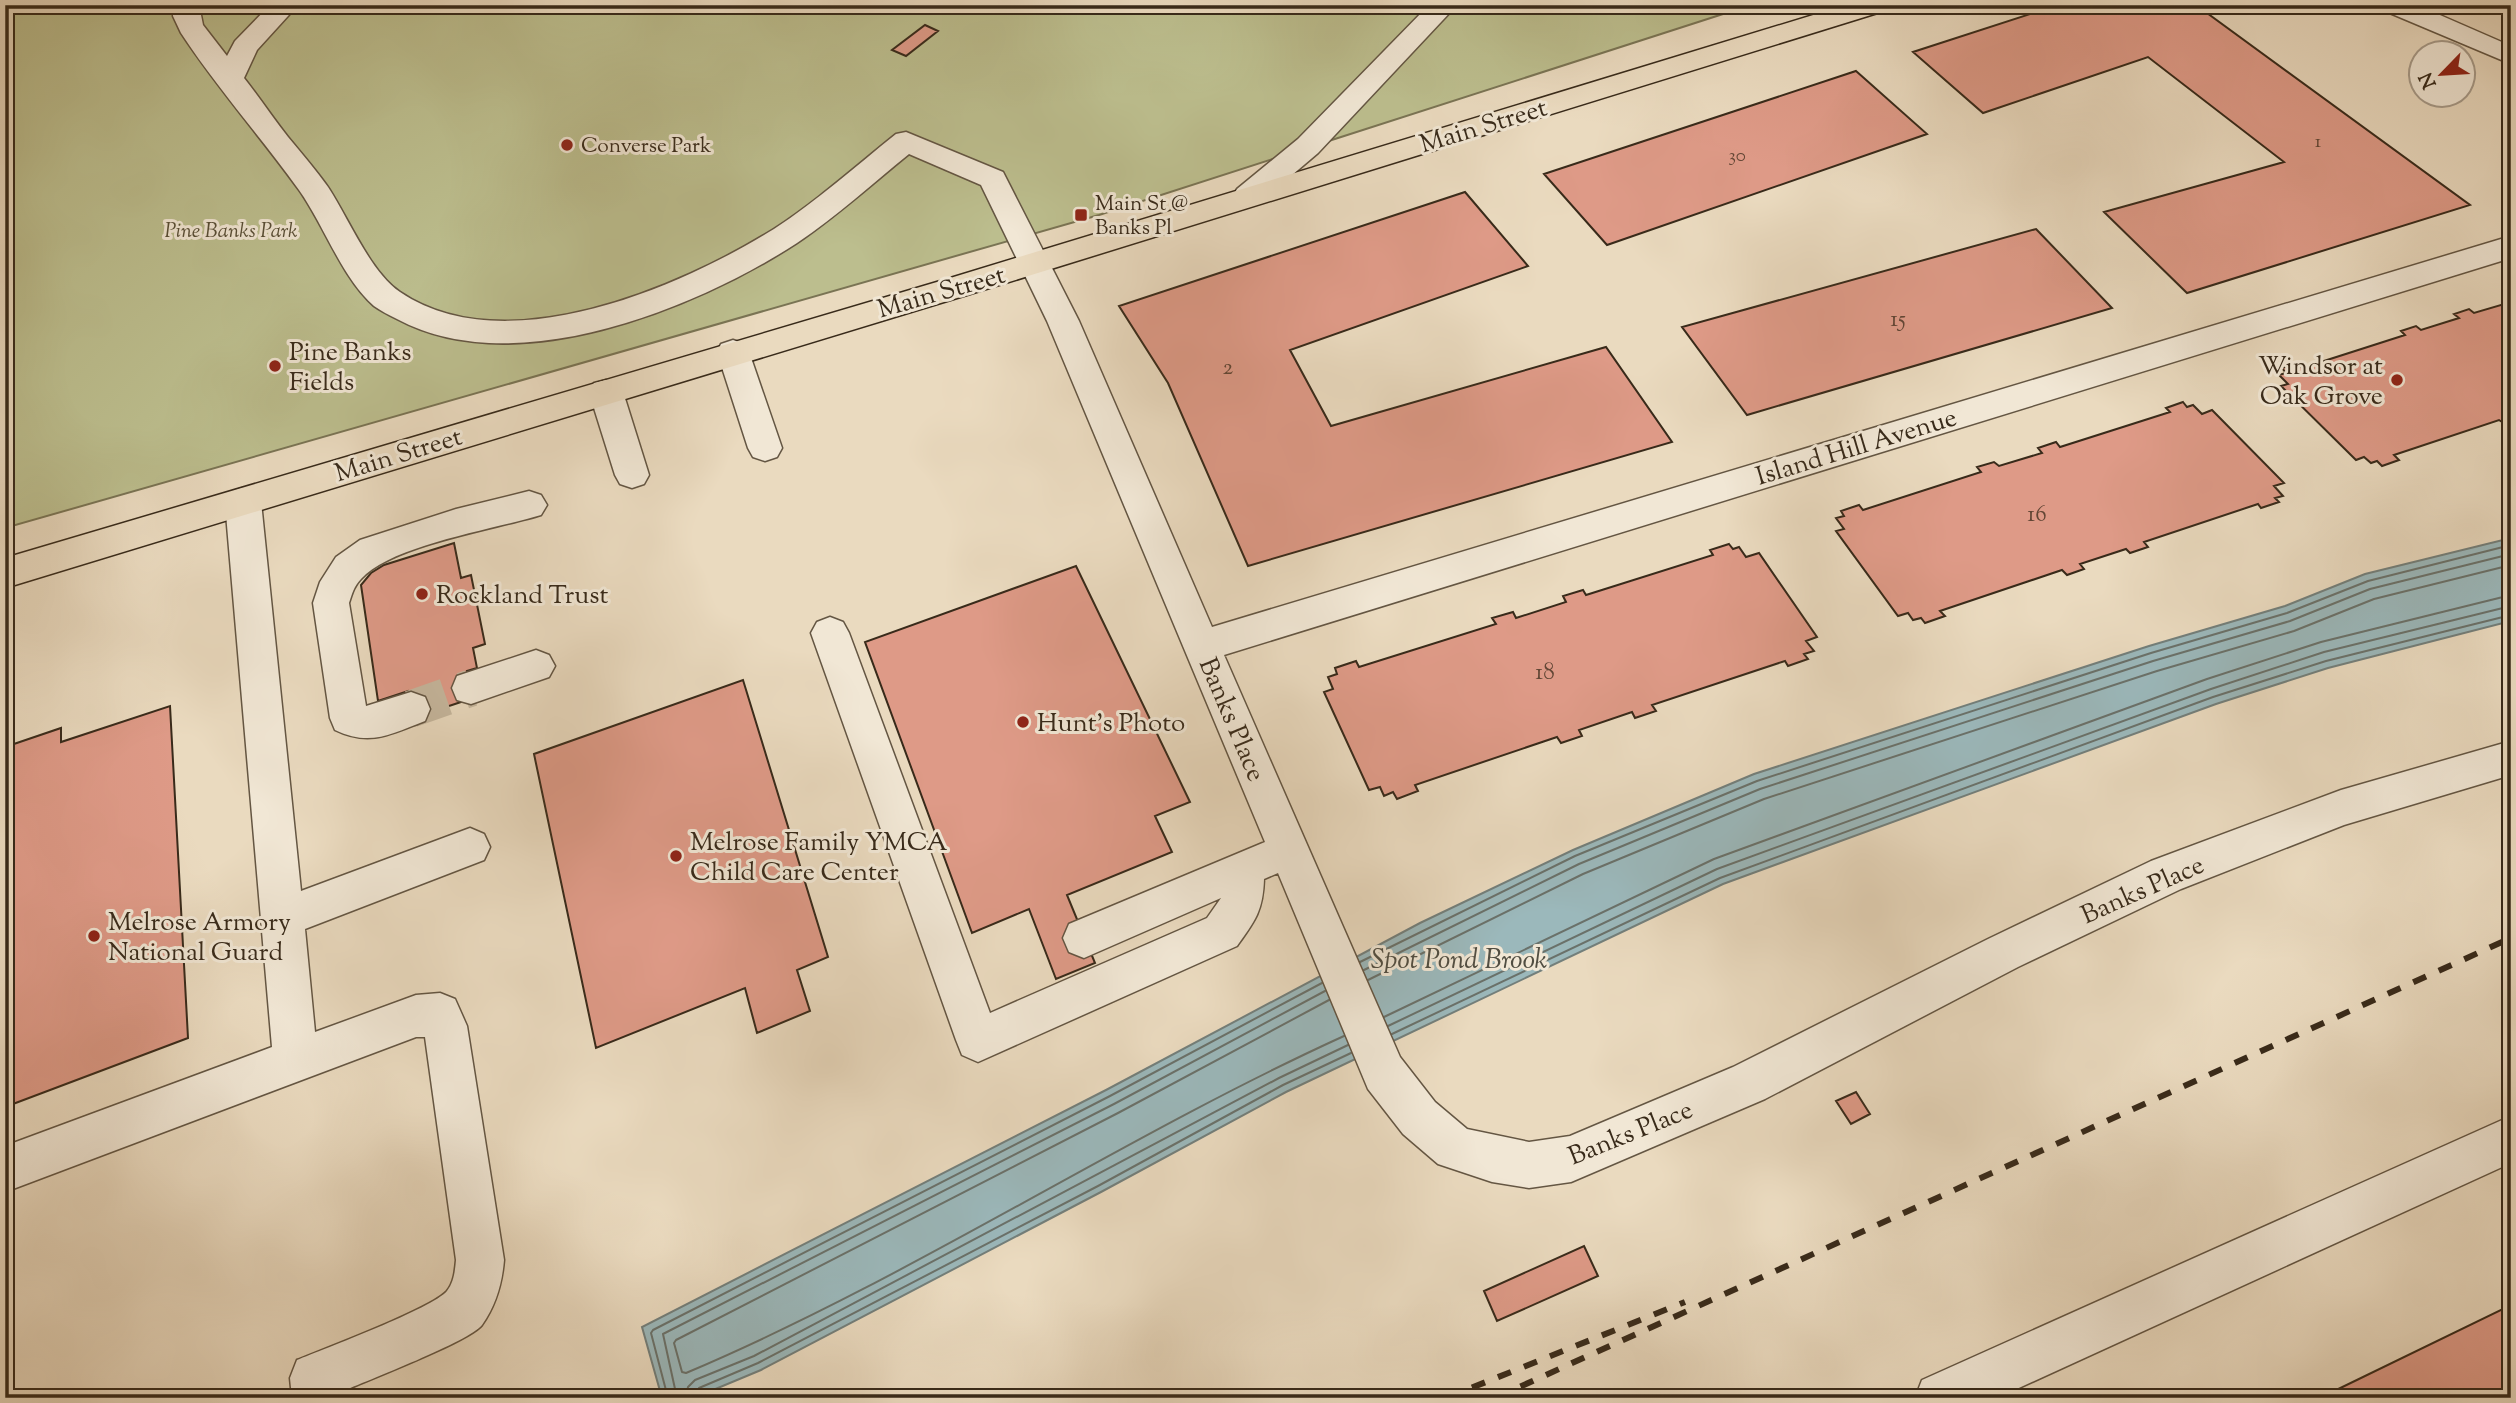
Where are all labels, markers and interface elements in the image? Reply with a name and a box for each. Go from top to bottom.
north arrow [2408,38,2478,108]
text: N [2413,68,2444,93]
street label: Main Street [1416,90,1552,164]
house number: 1 [2315,129,2322,156]
place label: Converse Park [581,132,712,162]
marker: Converse Park [559,137,575,153]
house number: 30 [1728,143,1746,170]
place label: Main St @ Banks Pl [1095,190,1188,244]
marker: Main St @ Banks Pl [1073,207,1089,223]
park label: Pine Banks Park [164,217,298,247]
street label: Main Street [873,257,1010,329]
house number: 15 [1890,304,1906,337]
place label: Pine Banks Fields [289,335,412,402]
place label: Windsor at Oak Grove [2258,349,2383,416]
house number: 2 [1223,352,1234,385]
marker: Pine Banks Fields [267,358,283,374]
marker: Windsor at Oak Grove [2389,372,2405,388]
street label: Island Hill Avenue [1752,400,1962,497]
street label: Main Street [331,419,467,493]
house number: 16 [2027,499,2047,532]
place label: Rockland Trust [436,578,608,615]
marker: Rockland Trust [414,586,430,602]
street label: Banks Place [1188,652,1273,788]
house number: 18 [1535,657,1555,690]
place label: Hunt's Photo [1037,706,1185,743]
marker: Hunt's Photo [1015,714,1031,730]
place label: Melrose Family YMCA Child Care Center [690,825,948,892]
marker: Melrose Family YMCA Child Care Center [668,848,684,864]
street label: Banks Place [2076,848,2210,935]
place label: Melrose Armory National Guard [108,905,291,972]
marker: Melrose Armory National Guard [86,928,102,944]
water label: Spot Pond Brook [1371,941,1548,981]
street label: Banks Place [1563,1093,1699,1176]

